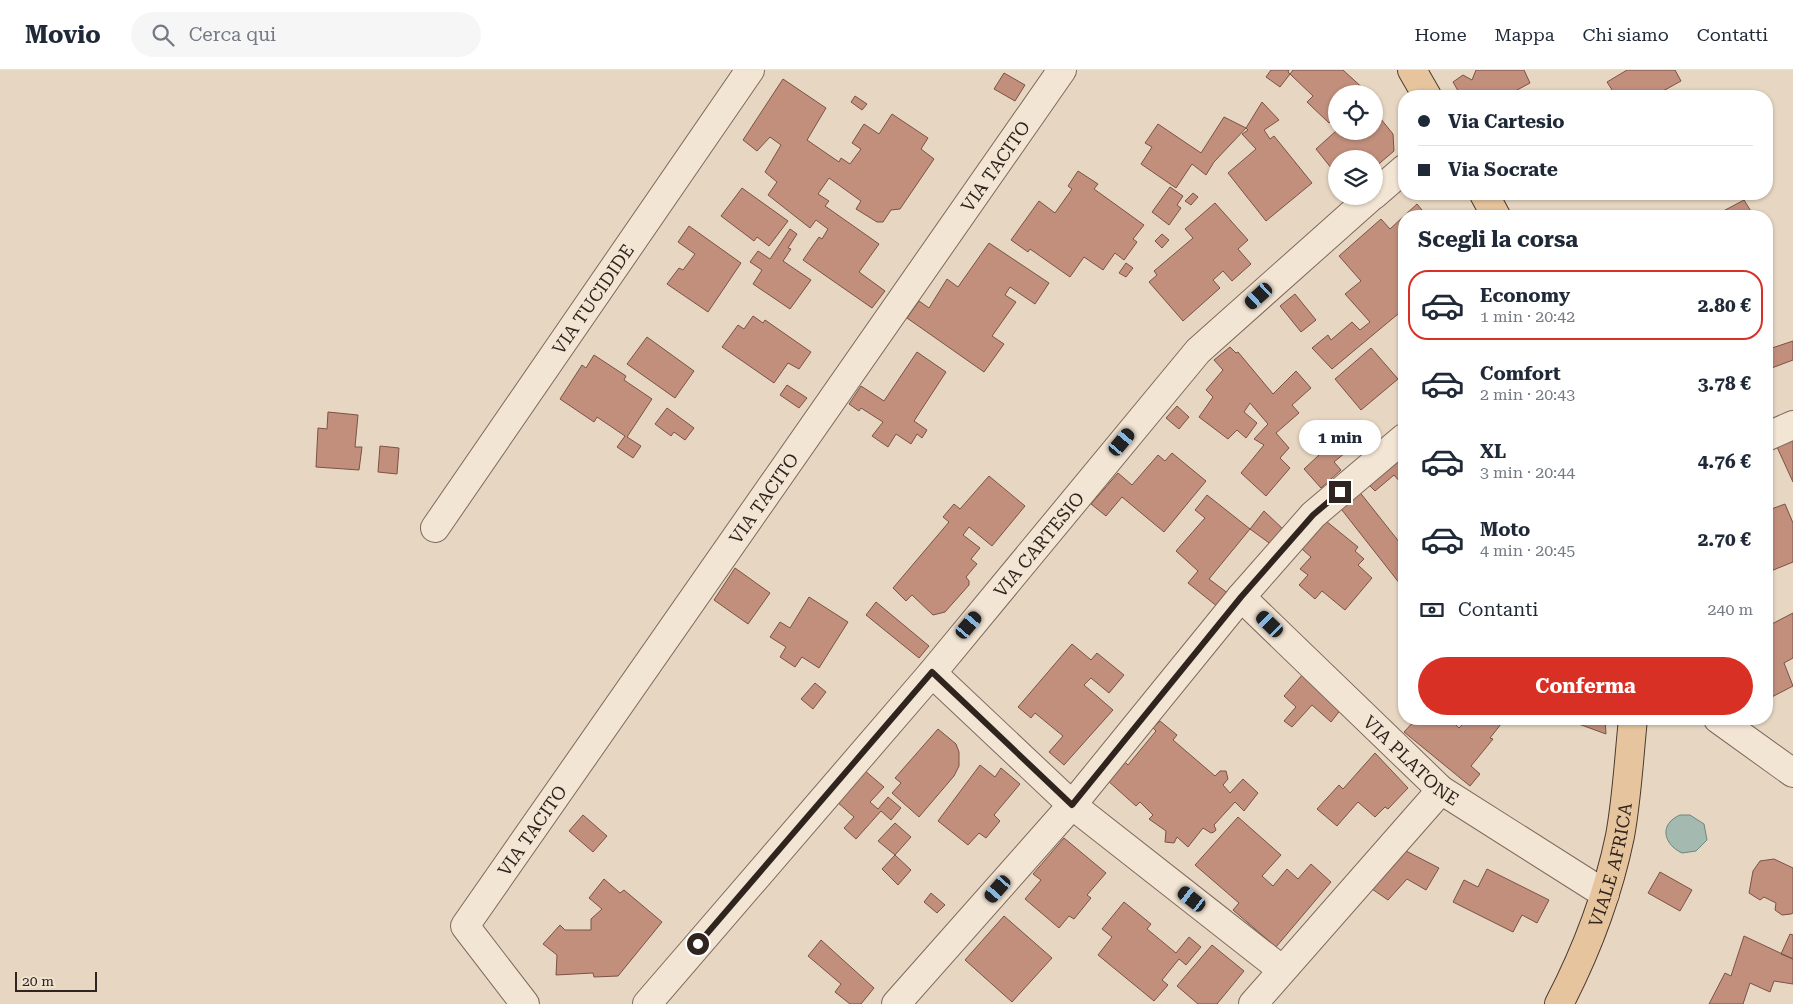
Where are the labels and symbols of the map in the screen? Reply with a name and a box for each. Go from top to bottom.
street label: VIA TACITO [956,117,1034,215]
street label: VIA TUCIDIDE [547,240,638,358]
car [1242,280,1275,312]
callout: 1 min [1299,420,1381,454]
car [1106,426,1137,458]
street label: VIA TACITO [725,449,802,548]
route end [1329,481,1351,503]
street label: VIA CARTESIO [989,487,1088,601]
car [1254,608,1286,640]
car [953,609,984,641]
street label: VIA PLATONE [1359,711,1463,809]
street label: VIA TACITO [493,781,571,880]
street label: VIALE AFRICA [1584,801,1635,930]
car [982,873,1013,905]
car [1175,884,1208,914]
route start [687,933,709,955]
scale bar [15,969,98,992]

